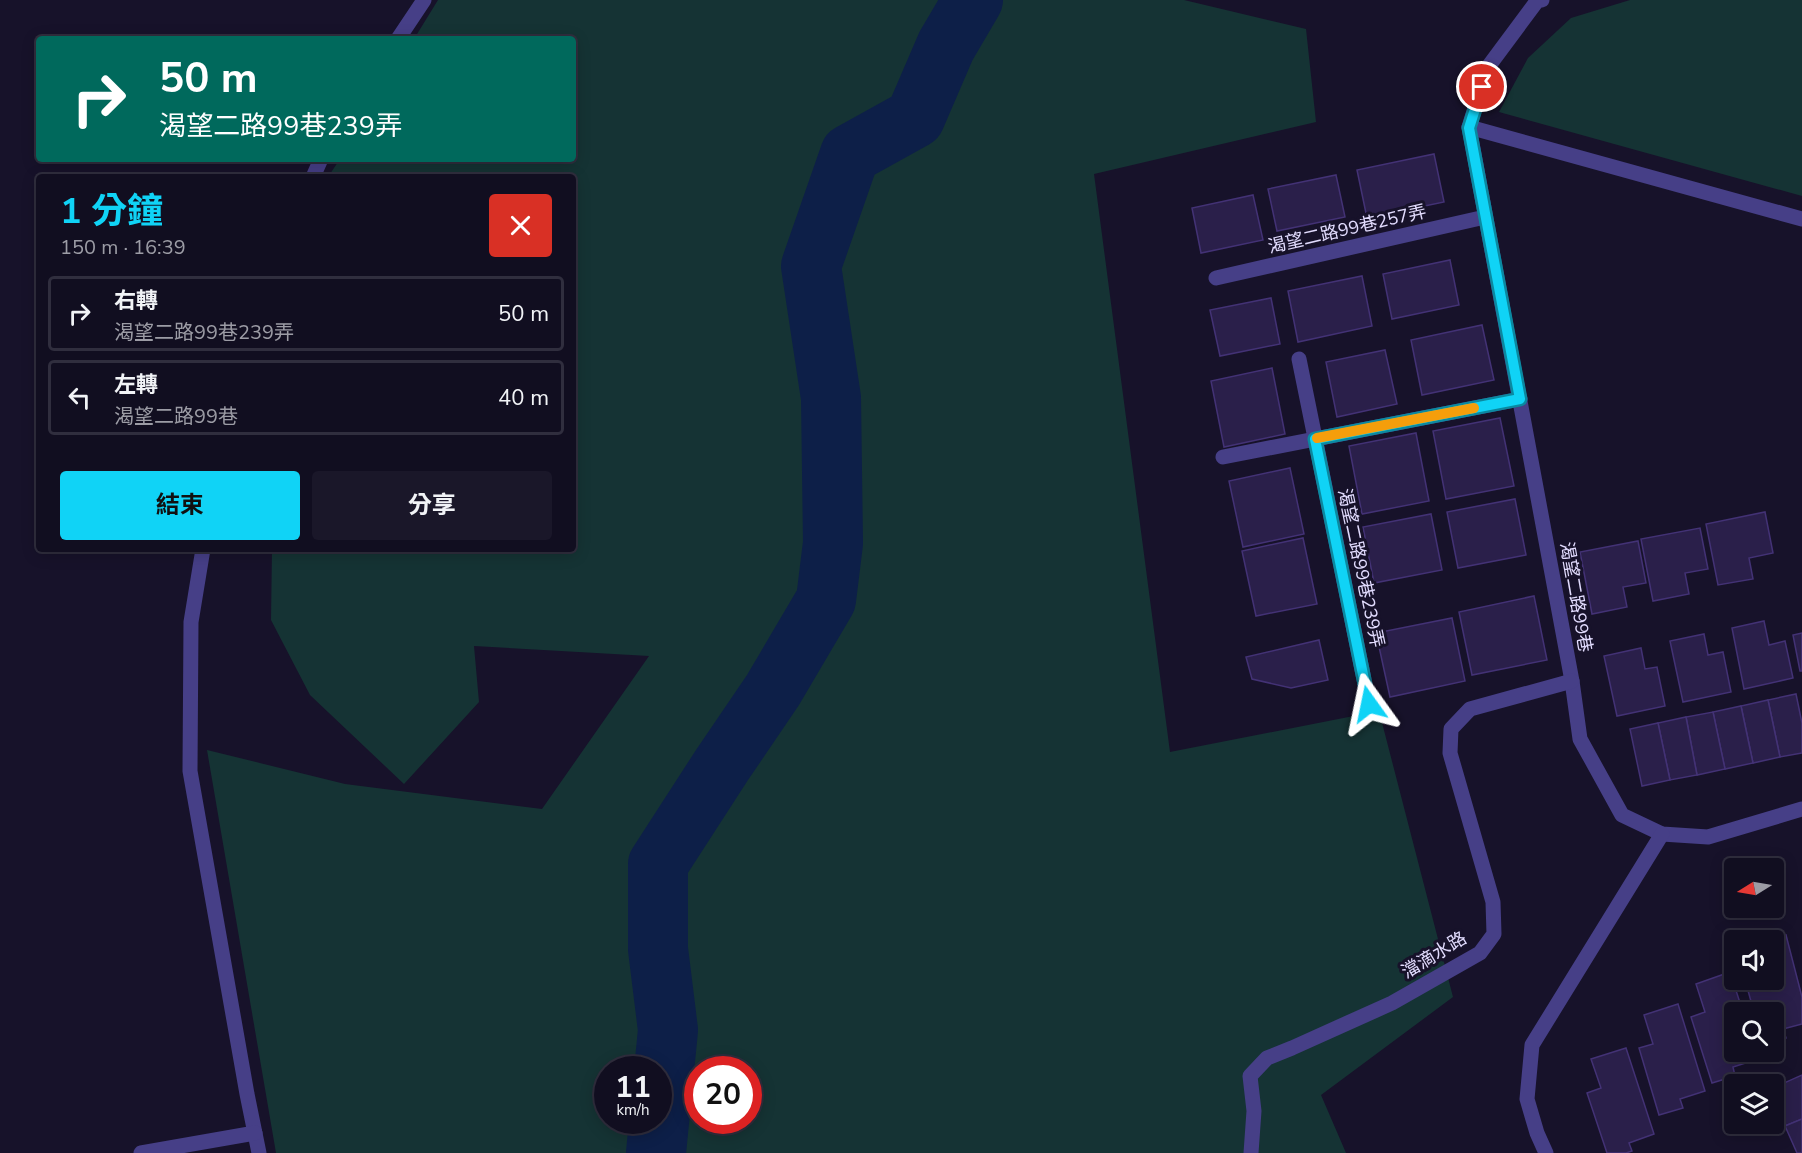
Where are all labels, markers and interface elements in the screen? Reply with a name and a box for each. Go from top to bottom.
text: 50 m [159,50,258,107]
icon: right [60,60,138,138]
pin [1456,61,1507,112]
icon: arrive [1465,70,1498,103]
text: 渴望二路99巷239弄 [159,108,402,145]
text: 1 分鐘 [60,187,163,236]
button: close [489,194,552,257]
street label: 渴望二路99巷257弄 [1265,199,1429,259]
text: 150 m · 16:39 [60,234,186,261]
text: 右轉 [114,286,158,316]
icon: right [63,297,96,330]
text: 50 m [498,299,549,329]
text: 渴望二路99巷239弄 [114,319,294,346]
text: 左轉 [114,370,158,400]
icon: left [63,381,96,414]
text: 40 m [498,383,549,413]
text: 渴望二路99巷 [114,403,238,430]
button: 結束 [60,471,300,540]
button: 分享 [312,471,552,540]
street label: 渴望二路99巷239弄 [1332,486,1390,650]
street label: 渴望二路99巷 [1554,540,1598,654]
position arrow [1337,672,1401,736]
north arrow [1724,858,1784,918]
map controls [1724,858,1784,1134]
street label: 澢滴水路 [1397,926,1471,984]
button: sound [1724,930,1784,990]
button: search [1724,1002,1784,1062]
speed limit sign: 20 [684,1056,762,1134]
text: 11 [615,1067,651,1108]
button: layers [1724,1074,1784,1134]
text: km/h [616,1100,650,1120]

